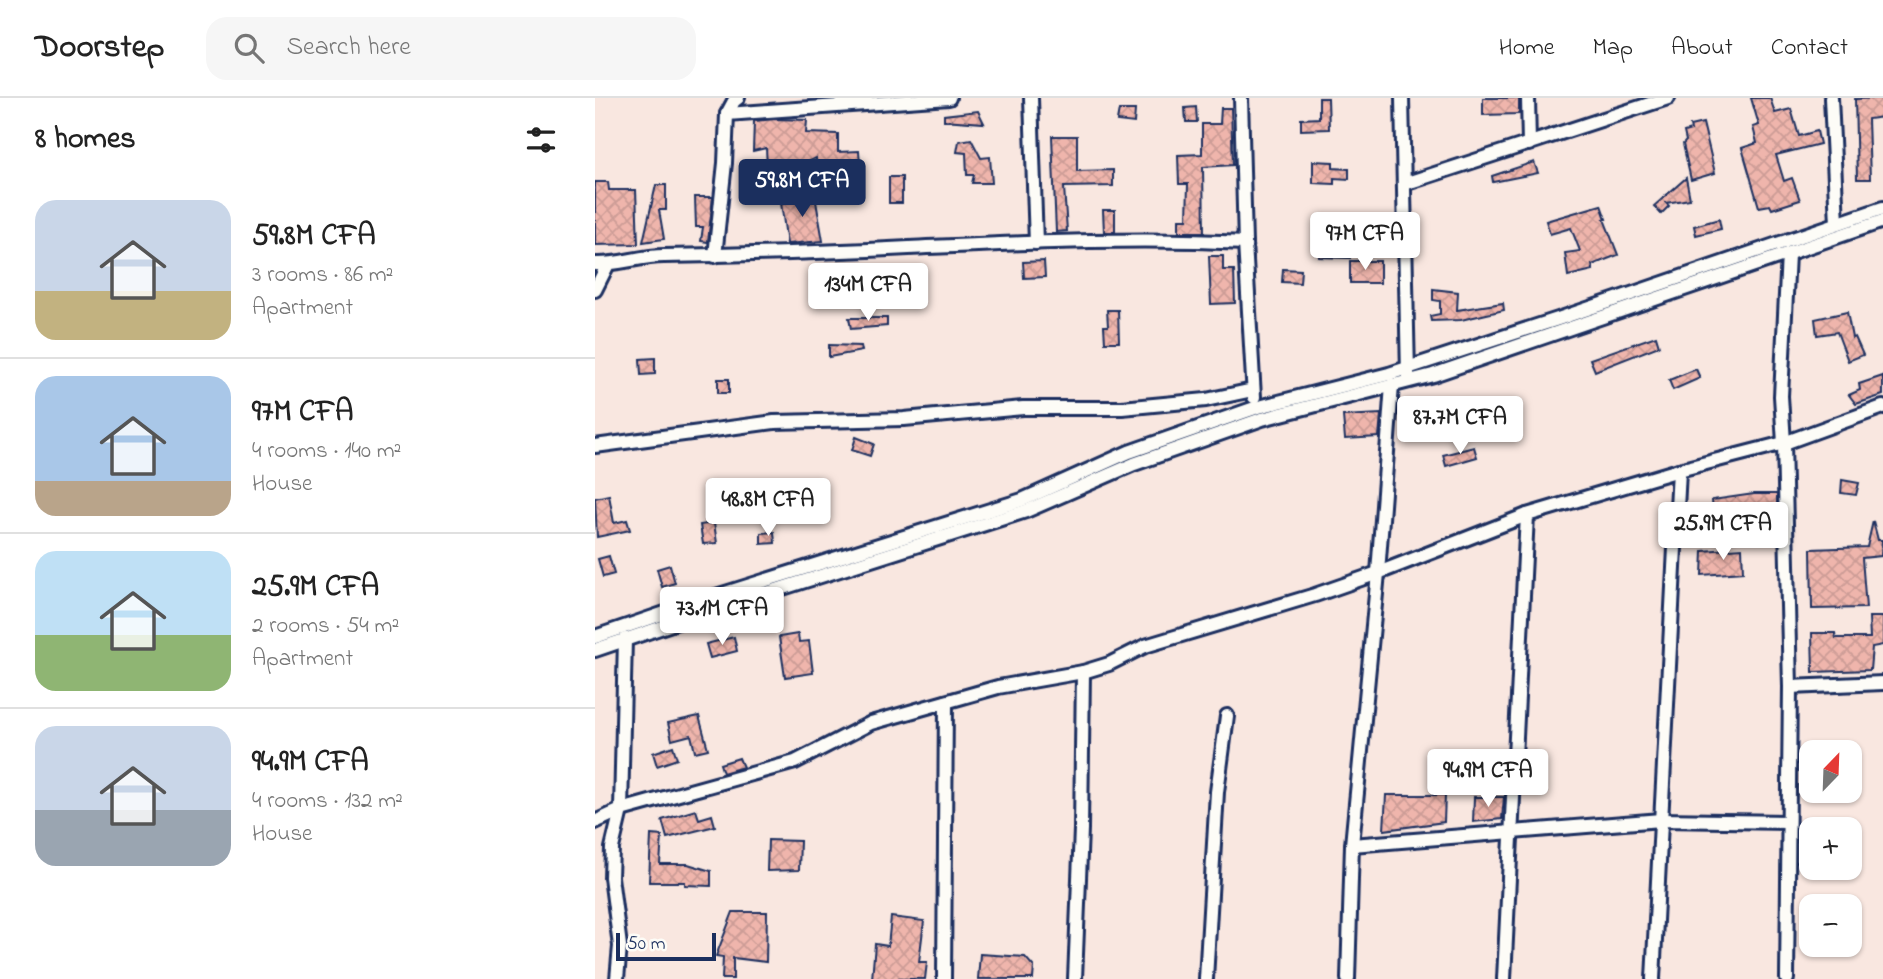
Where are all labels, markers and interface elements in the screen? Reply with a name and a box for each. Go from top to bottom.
search box [206,17,696,80]
text: Doorstep [35,24,164,72]
icon: search [230,29,268,67]
text: Search here [286,29,411,67]
text: Home [1499,31,1555,66]
text: Map [1593,31,1633,66]
text: About [1671,31,1733,66]
text: Contact [1771,31,1848,66]
text: 8 homes [35,118,136,162]
icon: filters [522,121,560,159]
pin: 59.8M CFA [722,159,882,219]
text: 59.8M CFA [755,165,849,198]
pin: 97M CFA [1300,212,1430,272]
text: 59.8M CFA [252,215,376,259]
text: 97M CFA [1326,218,1404,251]
icon: home [91,228,175,312]
text: 3 rooms · 86 m² [252,259,393,292]
pin: 134M CFA [796,264,940,323]
text: 134M CFA [824,269,912,302]
text: Apartment [252,292,353,325]
text: 97M CFA [252,391,354,435]
pin: 87.7M CFA [1380,396,1540,456]
text: 87.7M CFA [1413,402,1507,435]
icon: home [91,404,175,488]
text: 4 rooms · 140 m² [252,435,401,468]
text: House [252,468,312,501]
pin: 48.8M CFA [688,478,848,538]
text: 48.8M CFA [722,484,814,517]
pin: 25.9M CFA [1643,503,1803,562]
text: 25.9M CFA [1674,508,1772,541]
text: 25.9M CFA [252,566,379,610]
icon: home [91,579,175,663]
pin: 73.1M CFA [642,588,802,647]
text: 73.1M CFA [676,593,768,626]
text: 2 rooms · 54 m² [252,610,399,643]
text: Apartment [252,643,353,676]
north arrow [1799,740,1862,803]
map controls [1799,740,1862,957]
text: 94.9M CFA [252,741,369,785]
pin: 94.9M CFA [1408,750,1568,809]
icon: home [91,754,175,838]
text: 94.9M CFA [1443,755,1533,788]
text: 4 rooms · 132 m² [252,785,403,818]
button: + [1799,817,1862,880]
text: House [252,818,312,851]
button: − [1799,894,1862,957]
scale bar [616,930,716,962]
text: 50 m [627,931,666,958]

